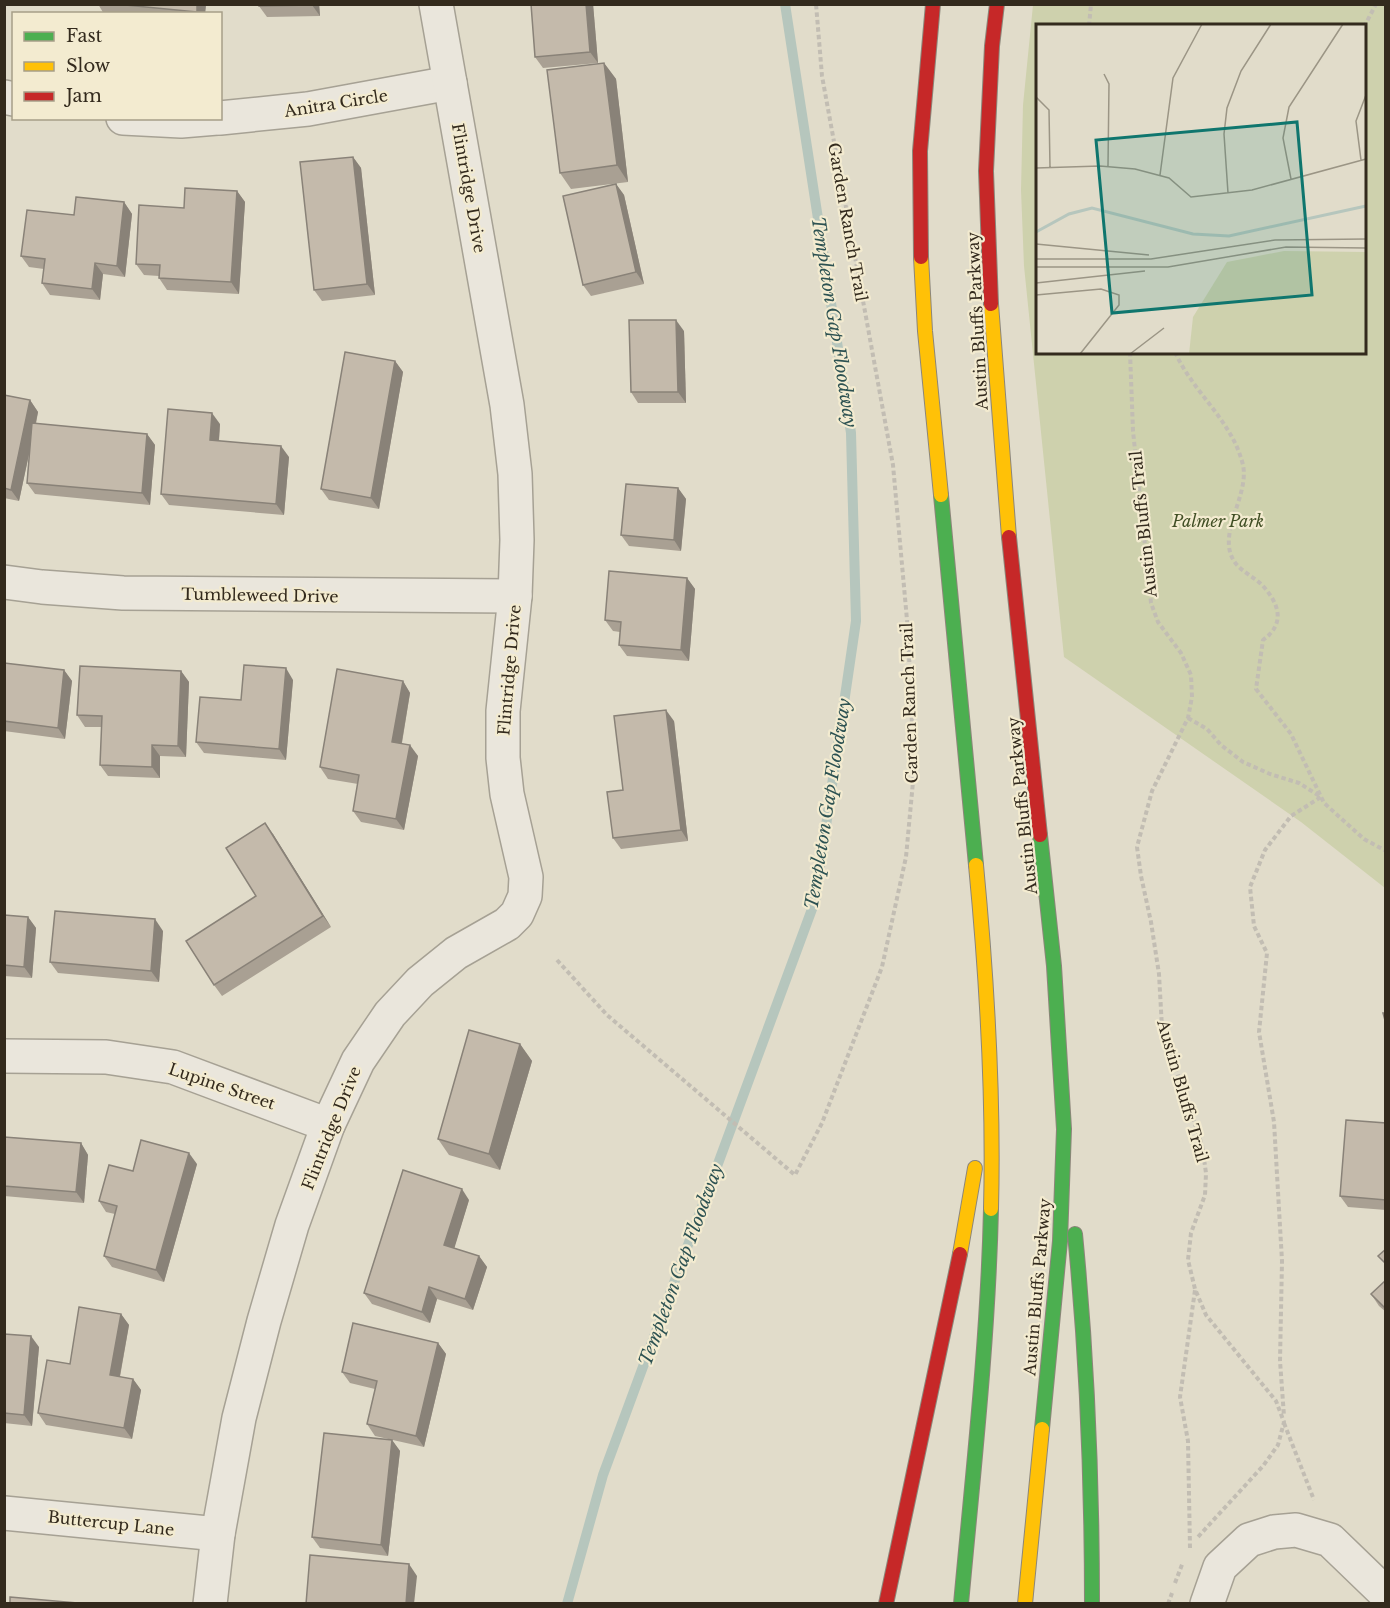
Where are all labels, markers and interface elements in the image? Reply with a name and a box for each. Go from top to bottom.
legend [12,12,222,120]
inset map [1036,24,1366,354]
text: Fast [66,25,103,47]
text: Slow [66,55,111,77]
text: Jam [64,85,102,107]
street label: Anitra Circle [282,85,389,121]
street label: Flintridge Drive [448,122,490,254]
street label: Garden Ranch Trail [824,141,872,303]
water label: Templeton Gap Floodway [806,215,862,430]
street label: Austin Bluffs Parkway [962,231,992,412]
street label: Austin Bluffs Trail [1125,450,1161,599]
park label: Palmer Park [1171,511,1264,531]
street label: Tumbleweed Drive [181,584,339,606]
street label: Flintridge Drive [493,604,525,736]
street label: Garden Ranch Trail [896,622,922,784]
water label: Templeton Gap Floodway [800,696,856,911]
street label: Austin Bluffs Parkway [1003,716,1041,897]
street label: Austin Bluffs Trail [1153,1016,1213,1165]
street label: Lupine Street [166,1058,278,1114]
street label: Flintridge Drive [297,1063,365,1193]
water label: Templeton Gap Floodway [634,1160,728,1369]
street label: Austin Bluffs Parkway [1019,1197,1055,1378]
street label: Buttercup Lane [47,1506,175,1540]

